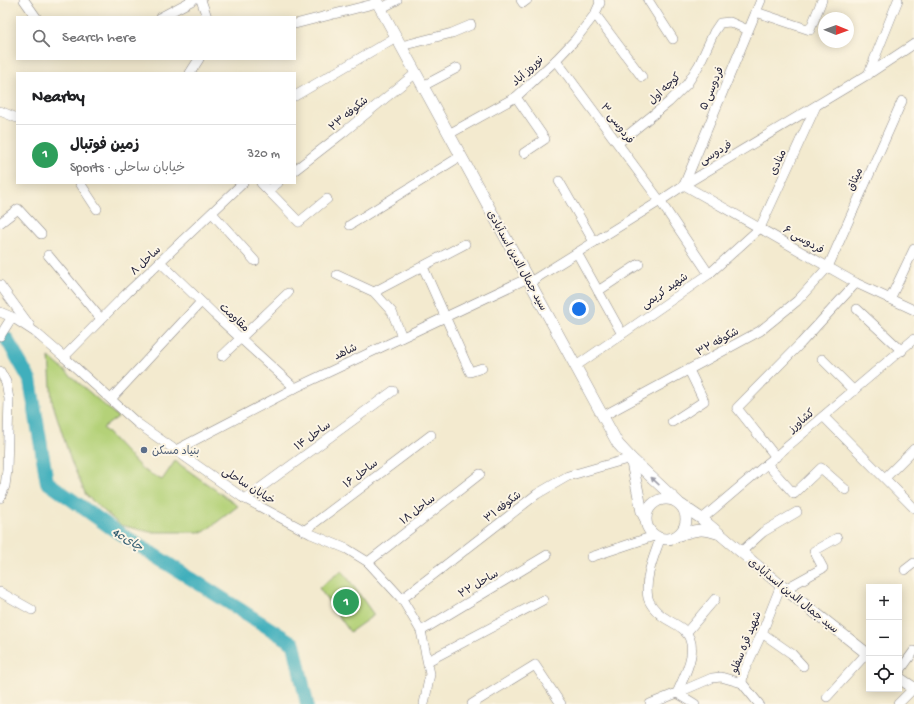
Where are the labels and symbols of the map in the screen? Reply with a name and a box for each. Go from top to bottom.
north arrow [818,12,854,48]
street label: نوروز آباد [509,52,547,89]
street label: فردوسی ۵ [697,65,727,112]
street label: کوچه اول [646,70,684,108]
street label: شکوفه ۲۳ [327,94,371,134]
street label: فردوسی ۳ [597,101,636,147]
street label: فردوسی [697,139,734,168]
street label: منادی [767,148,790,177]
street label: میثاق [845,166,866,193]
street label: سید جمال الدین اسدآبادی [484,208,550,313]
street label: فردوسی ۶ [781,223,826,257]
street label: ساحل ۸ [128,244,164,278]
street label: شهید کریمی [639,270,691,312]
your location [569,299,589,319]
street label: مقاومت [216,301,252,335]
street label: شکوفه ۳۲ [694,325,741,359]
street label: شاهد [332,341,359,363]
street label: کشاورز [785,406,818,436]
street label: ساحل ۱۴ [292,419,334,454]
marker: بنیاد مسکن [139,445,149,455]
place label: بنیاد مسکن [152,445,200,458]
street label: ساحل ۱۶ [341,457,381,491]
street label: خیابان ساحلی [219,465,277,508]
one-way arrow [651,477,660,486]
street label: شکوفه ۳۱ [482,489,524,526]
street label: ساحل ۱۸ [398,492,438,528]
water label: 40چای [109,525,146,556]
street label: سید جمال الدین اسدآبادی [745,555,841,637]
street label: ساحل ۲۲ [456,567,501,601]
pin: 1 [333,587,359,617]
street label: شهید قره سفلو [728,610,765,676]

